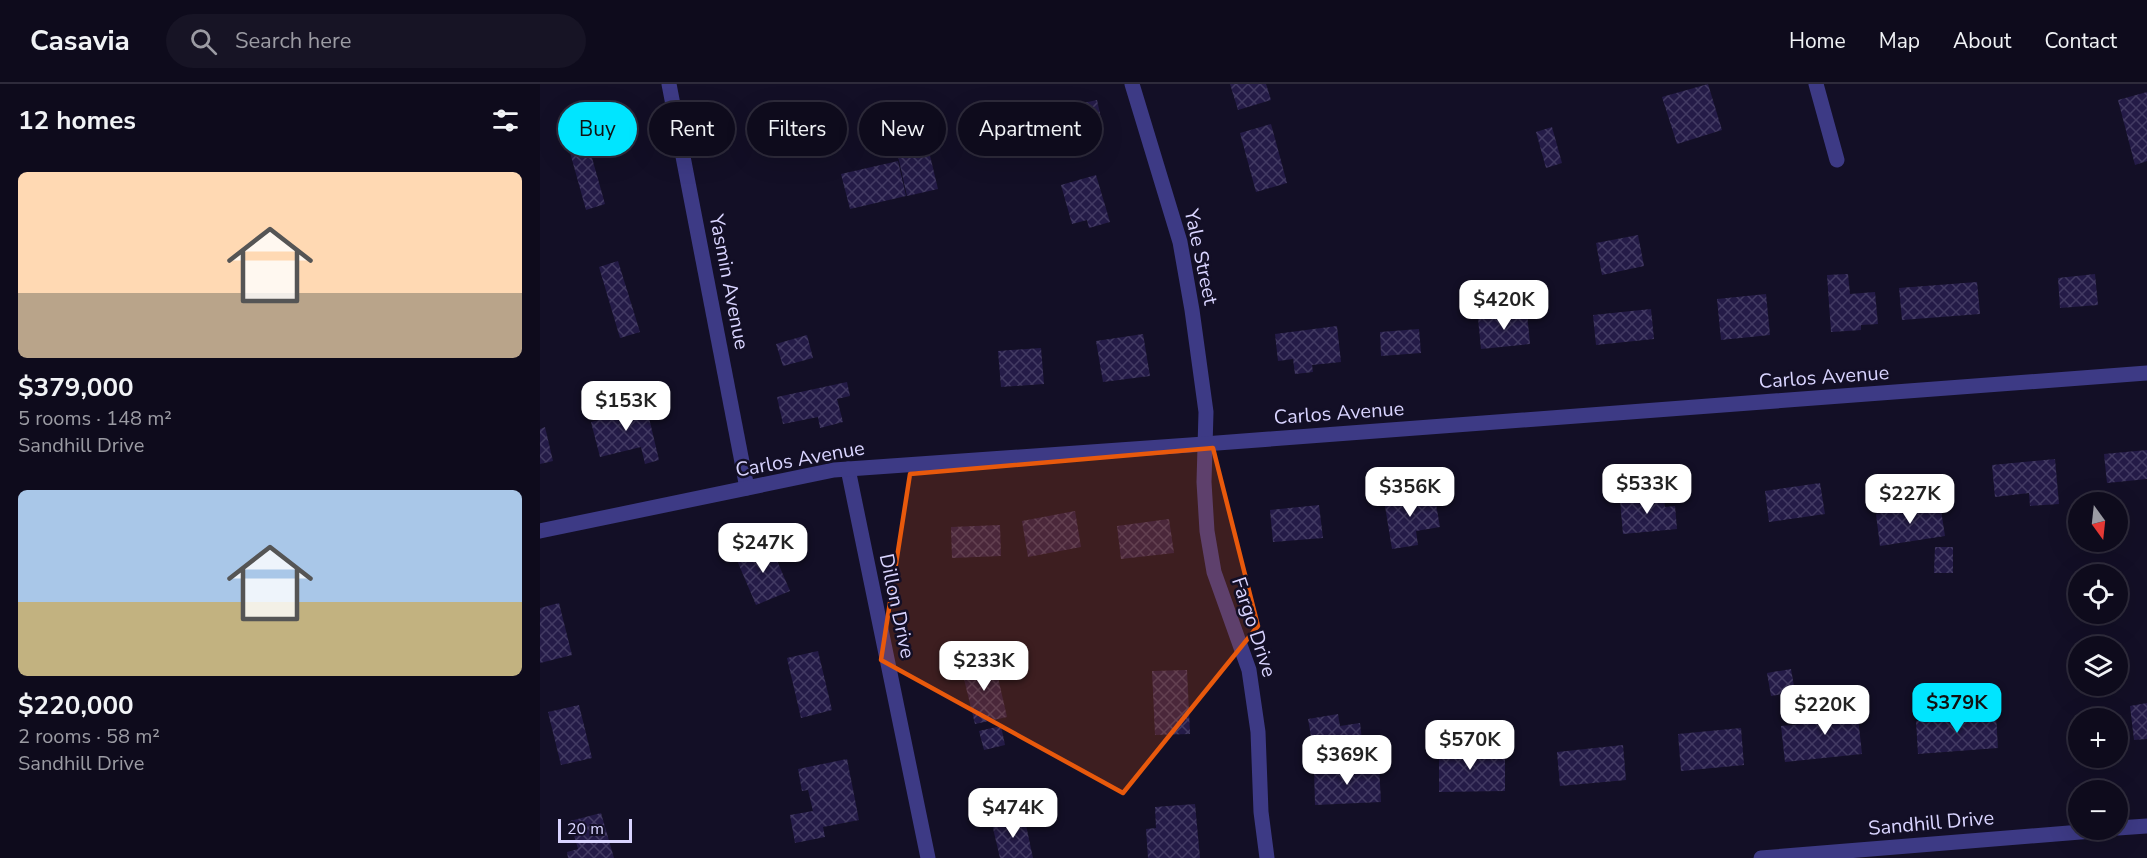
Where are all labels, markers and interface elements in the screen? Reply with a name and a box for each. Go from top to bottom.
search box [166,14,586,68]
text: Casavia [30,22,130,60]
icon: search [187,25,220,58]
text: Search here [235,26,352,56]
text: Home [1789,27,1846,55]
text: Map [1879,27,1920,55]
text: About [1953,27,2011,55]
text: Contact [2044,27,2117,55]
chip: Buy [558,102,637,156]
chip: Rent [649,102,735,156]
chip: Filters [747,102,847,156]
chip: New [859,102,946,156]
chip: Apartment [958,102,1102,156]
text: 12 homes [18,103,136,138]
icon: filters [489,104,522,137]
street label: Yale Street [1177,206,1225,308]
icon: home [216,211,324,319]
street label: Yasmin Avenue [702,211,755,352]
pin: $420K [1462,280,1546,331]
text: $420K [1473,286,1535,313]
street label: Carlos Avenue [1758,359,1890,395]
text: $379,000 [18,370,134,405]
pin: $153K [584,381,668,432]
text: $153K [595,387,657,414]
street label: Carlos Avenue [1273,395,1405,431]
text: 5 rooms · 148 m² [18,405,172,432]
text: Sandhill Drive [18,432,144,459]
street label: Carlos Avenue [733,434,867,484]
pin: $533K [1605,464,1689,515]
pin: $356K [1368,467,1452,518]
text: $533K [1616,470,1678,497]
text: $356K [1379,473,1441,500]
pin: $227K [1868,474,1952,525]
text: $227K [1879,480,1941,507]
north arrow [2068,492,2128,552]
map controls [2068,492,2128,840]
pin: $247K [721,523,805,574]
icon: home [216,529,324,637]
text: $247K [732,529,794,556]
street label: Dillon Drive [873,551,921,661]
button: locate [2068,564,2128,624]
street label: Fargo Drive [1225,574,1283,680]
button: layers [2068,636,2128,696]
pin: $233K [942,641,1026,692]
text: $233K [953,647,1015,674]
pin: $379K [1915,683,1999,734]
pin: $220K [1783,685,1867,736]
text: $220,000 [18,688,134,723]
text: $379K [1926,689,1988,716]
text: $220K [1794,691,1856,718]
button: + [2068,708,2128,768]
pin: $570K [1428,720,1512,771]
text: 2 rooms · 58 m² [18,723,160,750]
text: $570K [1439,726,1501,753]
pin: $369K [1305,735,1389,786]
text: $369K [1316,741,1378,768]
text: Sandhill Drive [18,750,144,777]
button: − [2068,780,2128,840]
pin: $474K [971,788,1055,839]
text: $474K [982,794,1044,821]
street label: Sandhill Drive [1867,804,1995,842]
scale bar [558,816,632,844]
text: 20 m [567,818,604,840]

